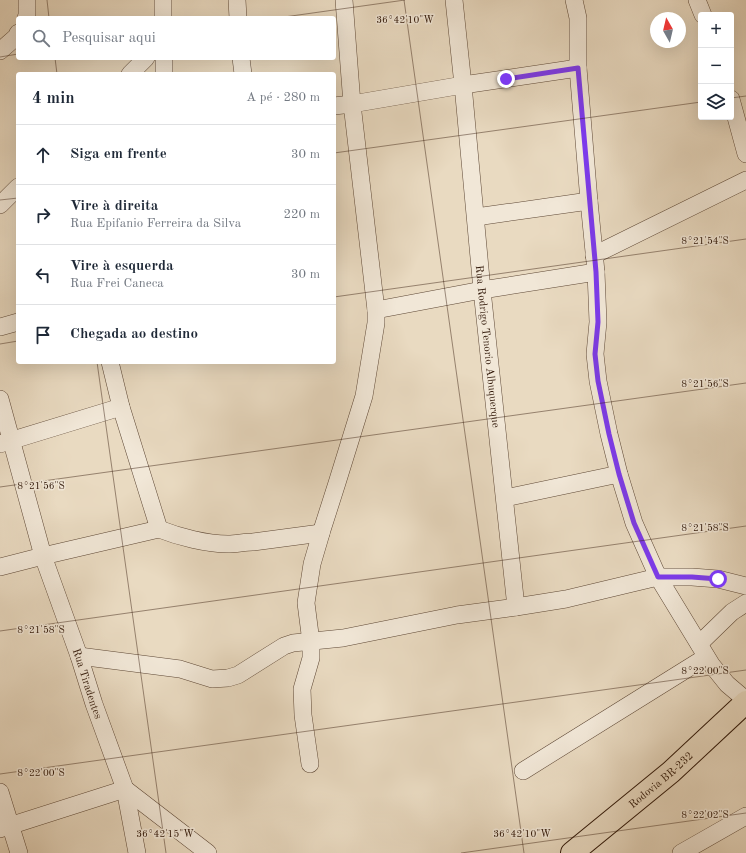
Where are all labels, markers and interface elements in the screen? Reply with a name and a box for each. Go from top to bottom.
north arrow [650,12,686,48]
map controls [698,12,734,120]
button: + [698,12,734,48]
text: 36°42'10"W [376,15,434,25]
search box [16,16,336,60]
icon: search [30,27,52,49]
text: Pesquisar aqui [62,31,156,46]
button: − [698,48,734,84]
route end [497,70,515,88]
button: layers [698,84,734,120]
text: 4 min [32,90,75,107]
text: A pé · 280 m [246,91,320,104]
icon: ahead [32,144,54,166]
text: Siga em frente [70,147,167,162]
text: 30 m [291,148,320,161]
text: Vire à direita [70,199,158,214]
icon: right [32,204,54,226]
text: 220 m [283,208,320,221]
text: Rua Epifanio Ferreira da Silva [70,217,241,230]
text: 8°21'54"S [681,236,729,246]
text: Vire à esquerda [70,259,174,274]
icon: left [32,264,54,286]
street label: Rua Rodrigo Tenorio Albuquerque [473,265,501,428]
text: 30 m [291,268,320,281]
text: Rua Frei Caneca [70,277,164,290]
icon: arrive [32,324,54,346]
text: Chegada ao destino [70,327,198,342]
text: 8°21'56"S [681,379,729,389]
text: 8°21'56"S [17,481,65,491]
text: 8°21'58"S [681,523,729,533]
route start [709,570,727,588]
text: 8°21'58"S [17,625,65,635]
street label: Rua Tiradentes [70,647,103,721]
text: 8°22'00"S [681,666,729,676]
street label: Rodovia BR-232 [627,751,696,811]
text: 8°22'00"S [17,768,65,778]
text: 8°22'02"S [681,810,729,820]
text: 36°42'15"W [136,829,194,839]
text: 36°42'10"W [493,829,551,839]

